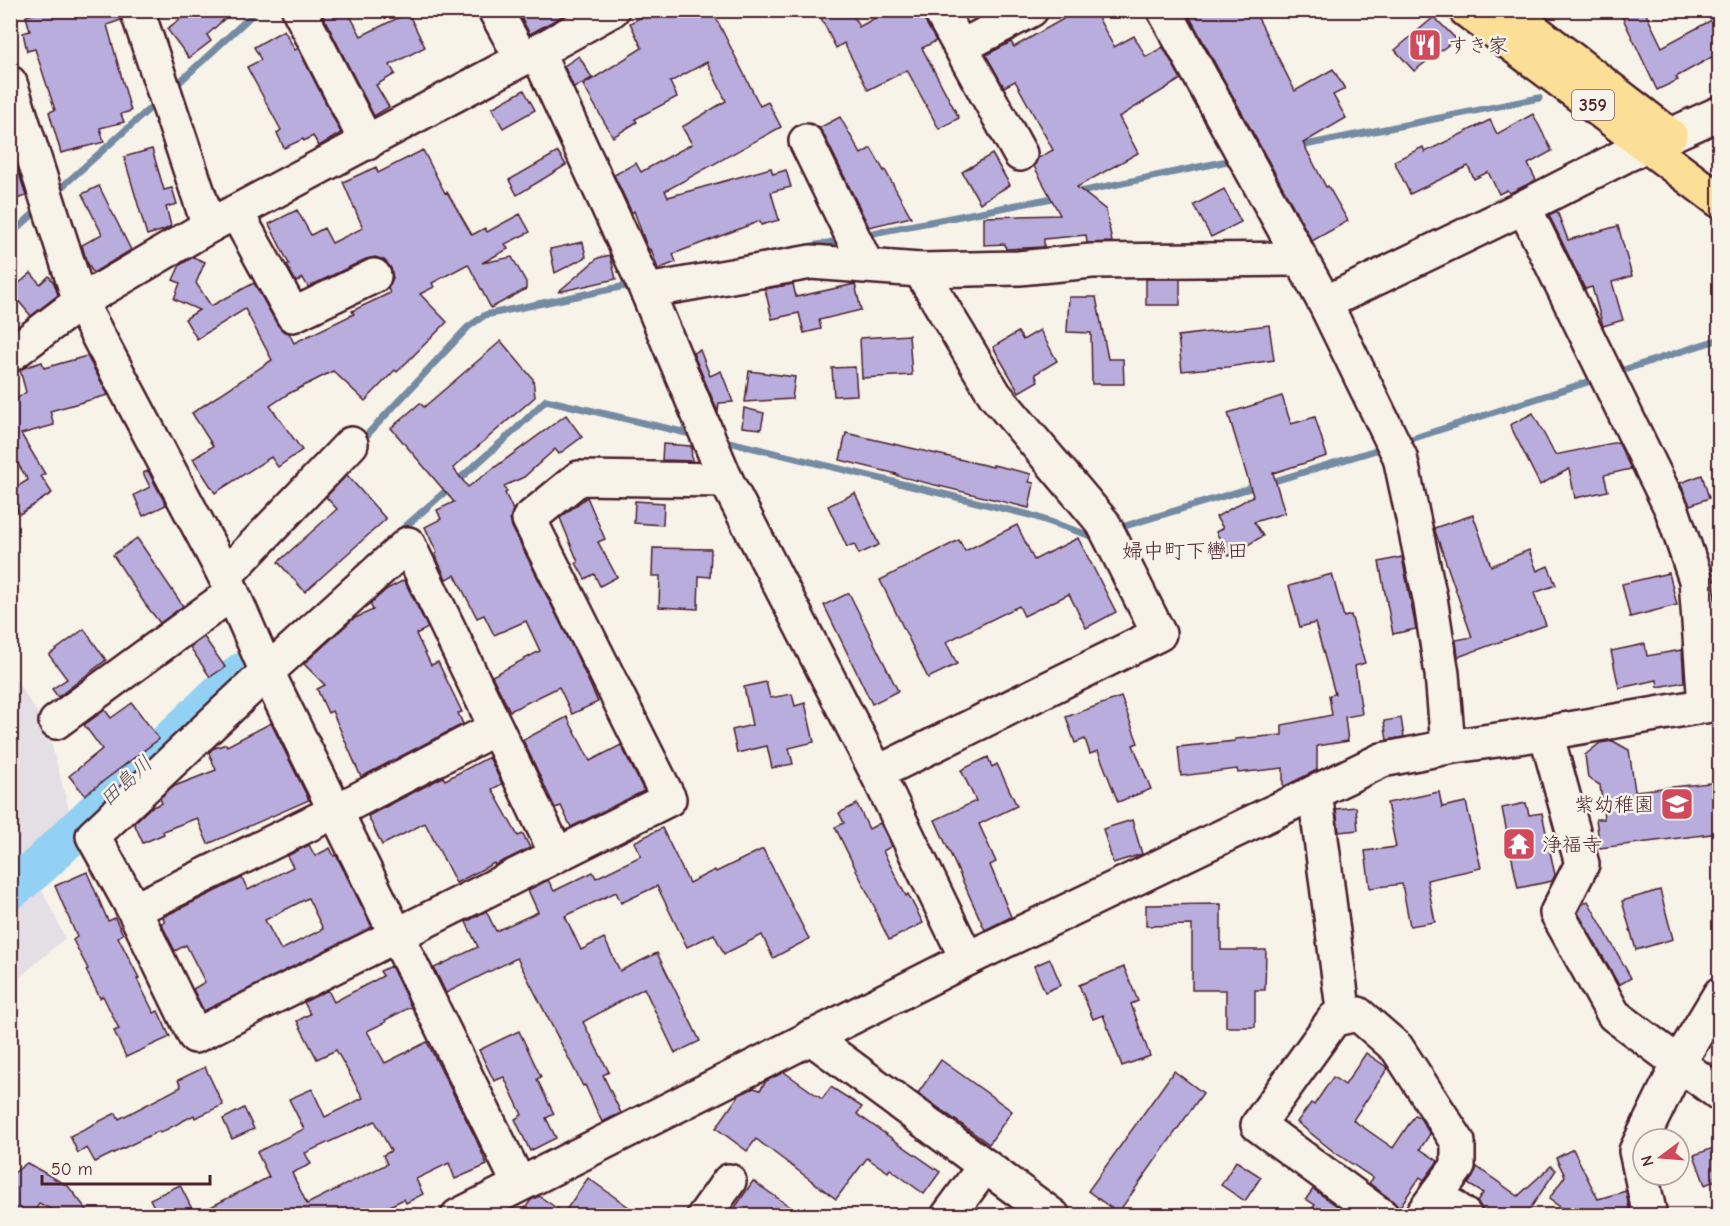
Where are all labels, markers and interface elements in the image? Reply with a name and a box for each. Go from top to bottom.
restaurant icon: すき家 [1407,27,1443,63]
place label: すき家 [1448,34,1508,57]
road number: 359 [1572,90,1614,120]
district label: 婦中町下轡田 [1122,539,1248,563]
water label: 田島川 [95,751,157,811]
school or university icon: 紫幼稚園 [1659,786,1695,822]
place label: 紫幼稚園 [1574,793,1654,816]
temple icon: 浄福寺 [1501,826,1537,862]
place label: 浄福寺 [1542,833,1602,856]
north arrow [1631,1127,1691,1187]
scale bar [42,1148,210,1186]
text: N [1637,1153,1658,1168]
text: 50 m [51,1159,93,1180]

